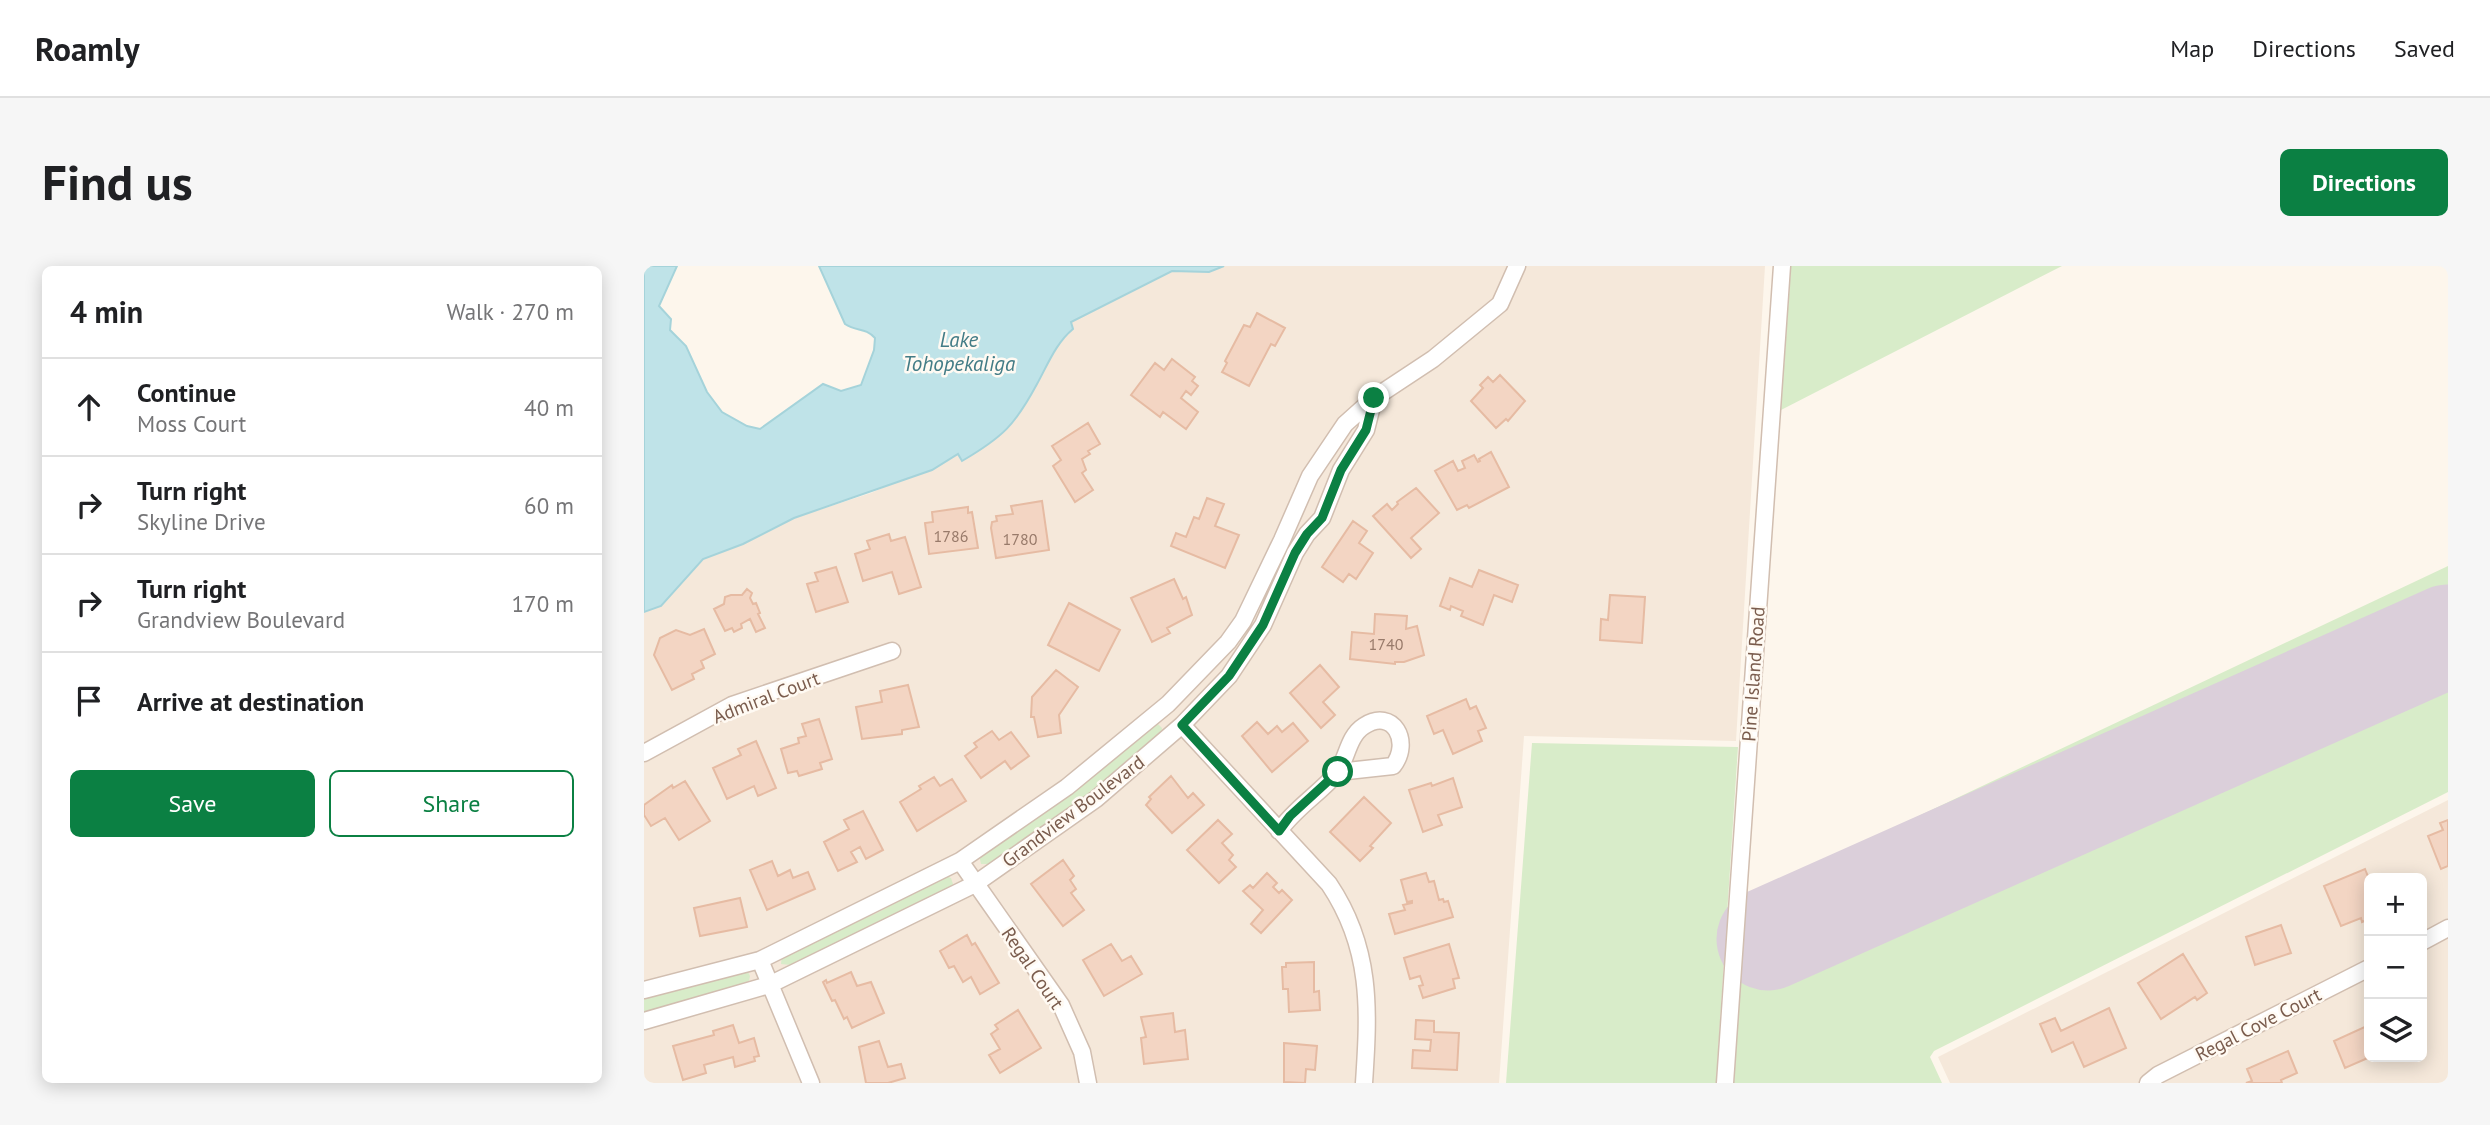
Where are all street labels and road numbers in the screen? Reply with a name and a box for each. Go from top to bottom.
street label: Pine Island Road [1736,606,1770,742]
street label: Admiral Court [709,665,823,728]
street label: Grandview Boulevard [997,750,1149,872]
street label: Regal Court [997,922,1070,1014]
street label: Regal Cove Court [2191,982,2325,1066]

